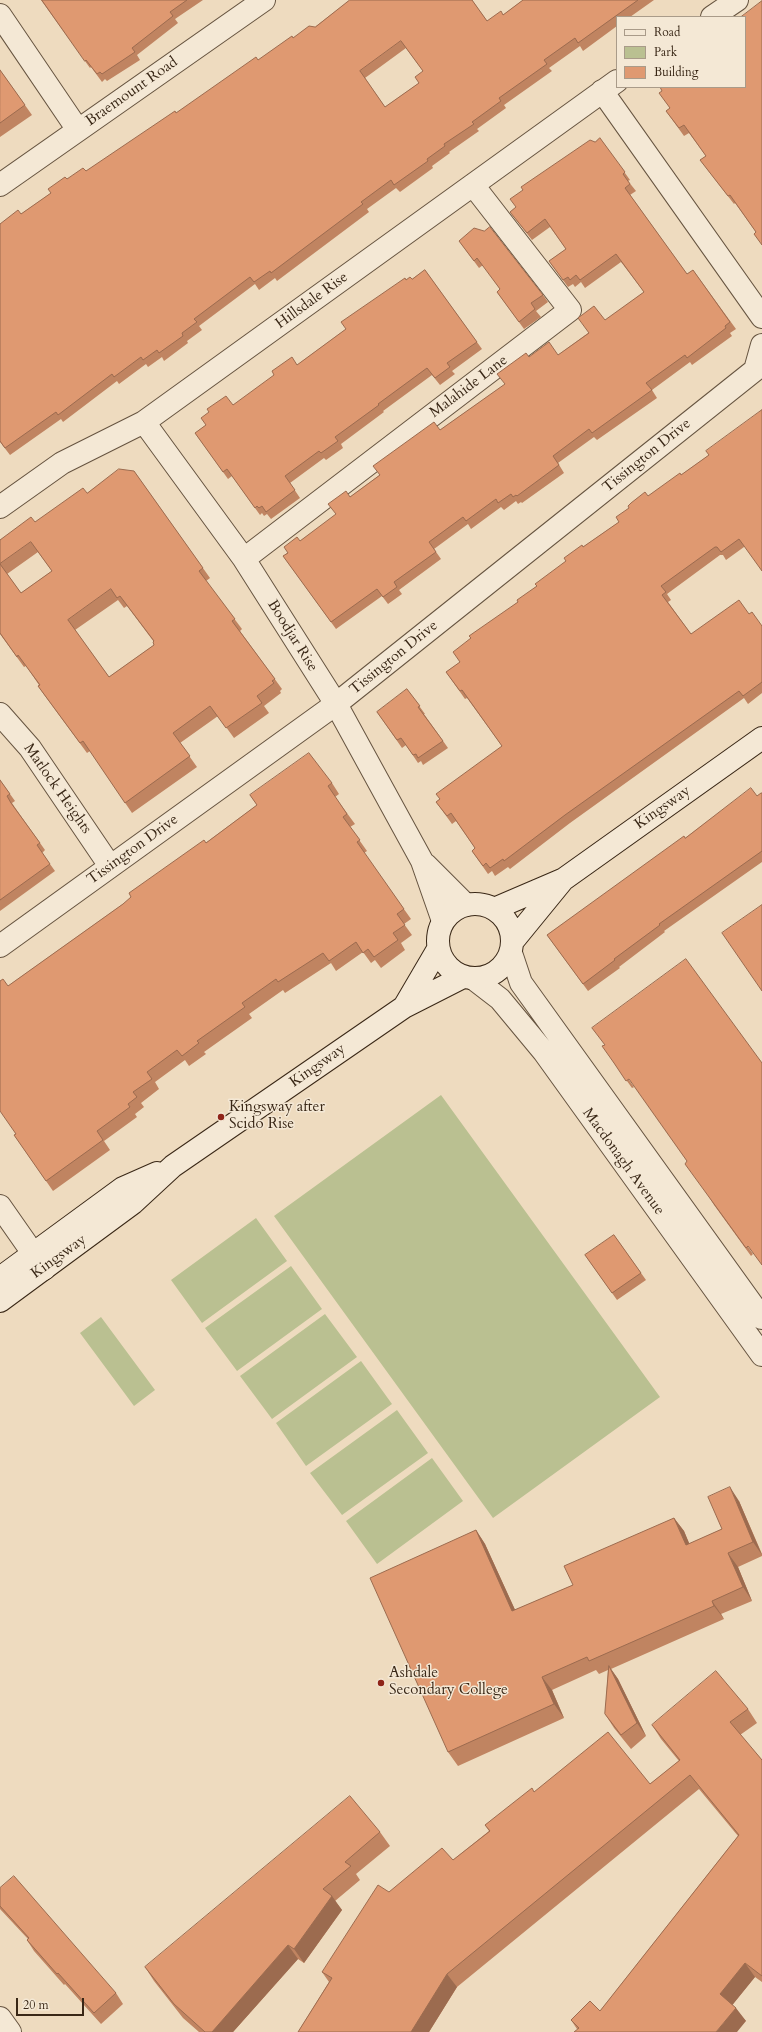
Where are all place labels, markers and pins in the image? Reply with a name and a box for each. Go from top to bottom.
place label: Kingsway after Scido Rise [229,1099,325,1134]
marker: Kingsway after Scido Rise [216,1112,226,1122]
place label: Ashdale Secondary College [389,1665,508,1700]
marker: Ashdale Secondary College [376,1678,386,1688]

